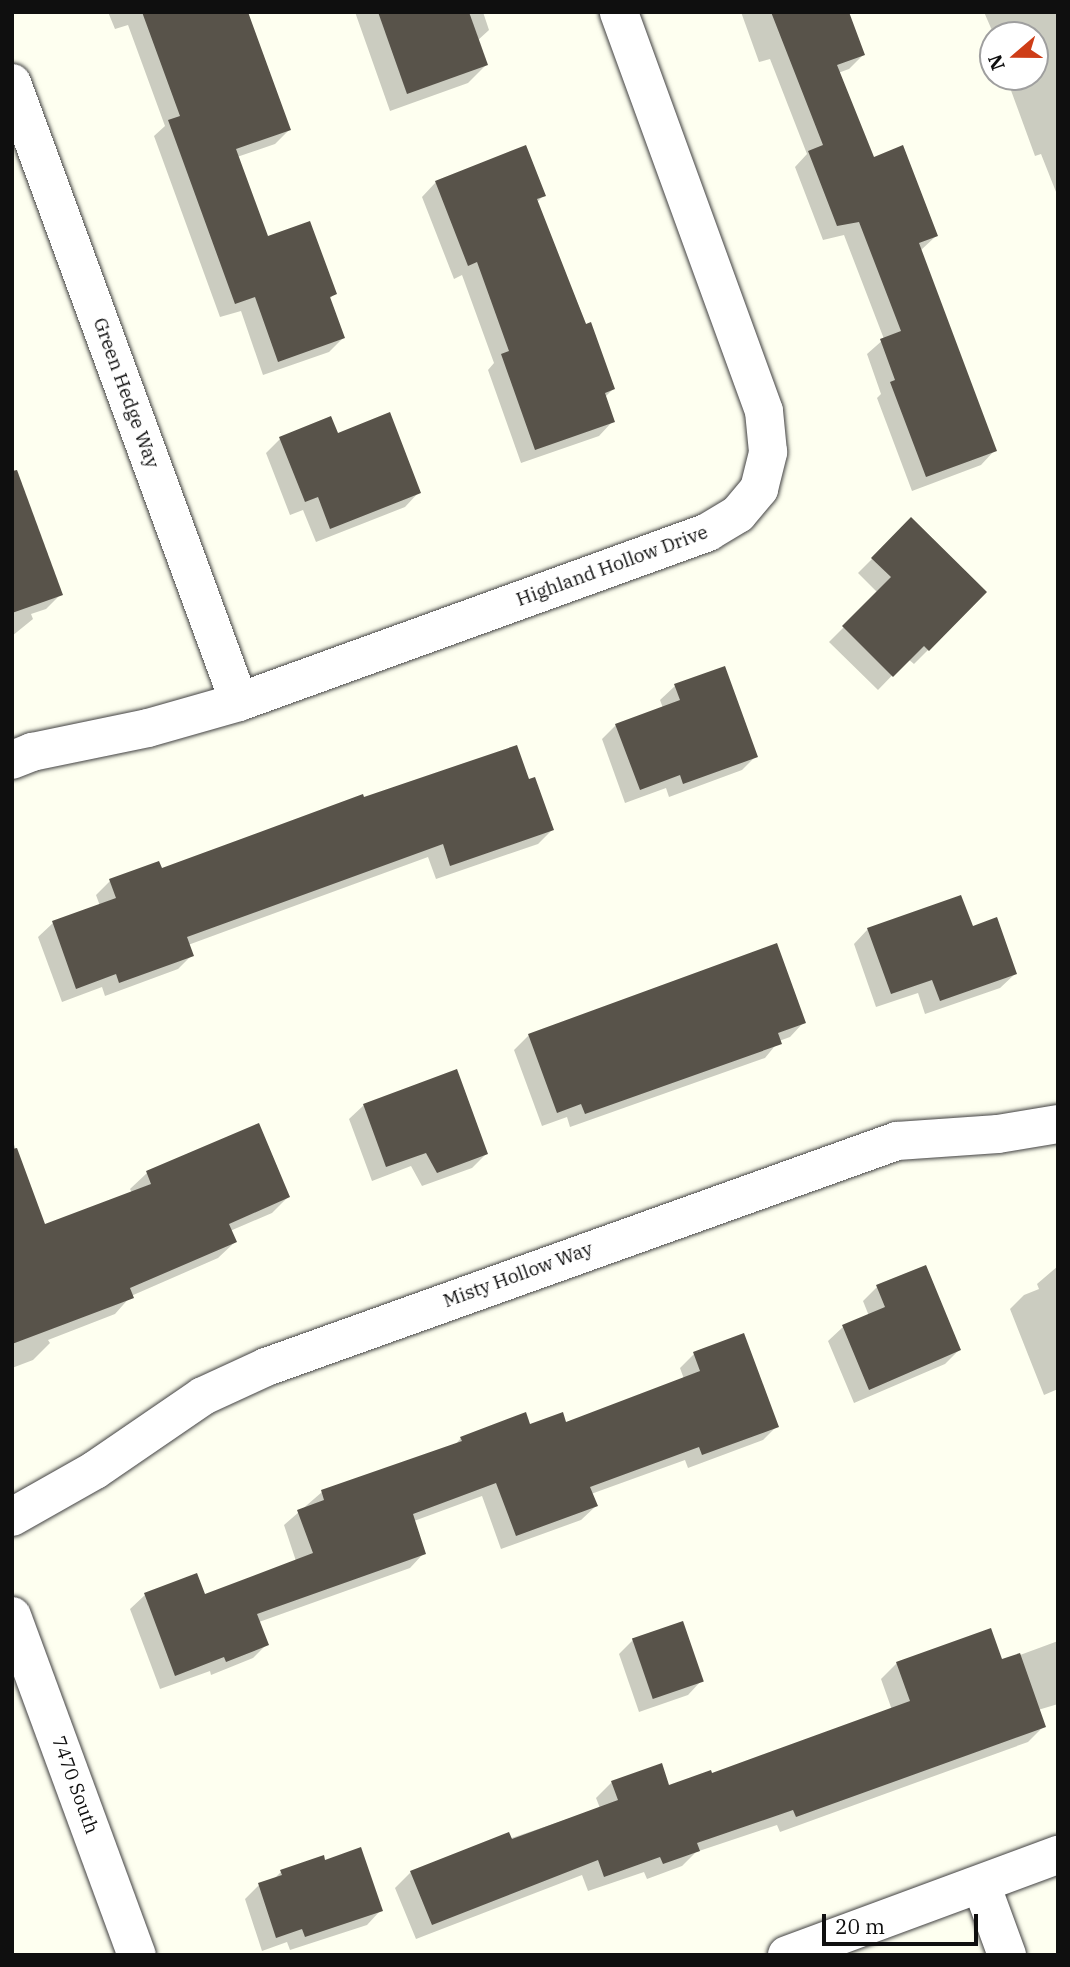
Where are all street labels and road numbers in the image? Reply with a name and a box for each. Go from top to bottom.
street label: Green Hedge Way [88,315,164,471]
street label: Highland Hollow Drive [513,521,711,611]
street label: Misty Hollow Way [440,1237,596,1313]
street label: 7470 South [47,1733,103,1837]

